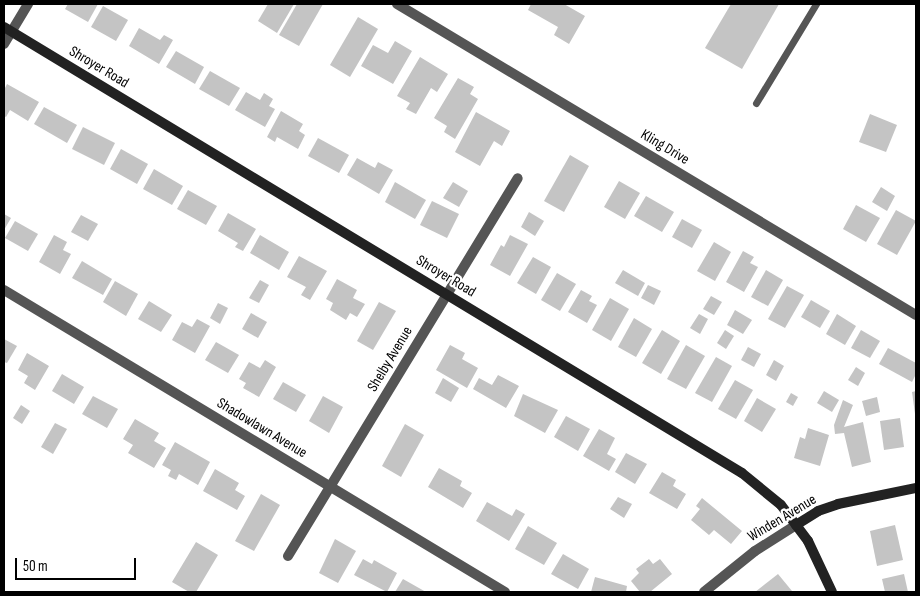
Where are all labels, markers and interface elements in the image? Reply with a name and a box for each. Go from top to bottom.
street label: Shroyer Road [66,42,132,92]
street label: Kling Drive [637,125,693,169]
street label: Shroyer Road [413,251,479,301]
street label: Shelby Avenue [364,323,416,395]
street label: Shadowlawn Avenue [214,394,310,462]
street label: Winden Avenue [744,491,820,545]
scale bar [18,548,139,580]
text: 50 m [23,557,48,576]

